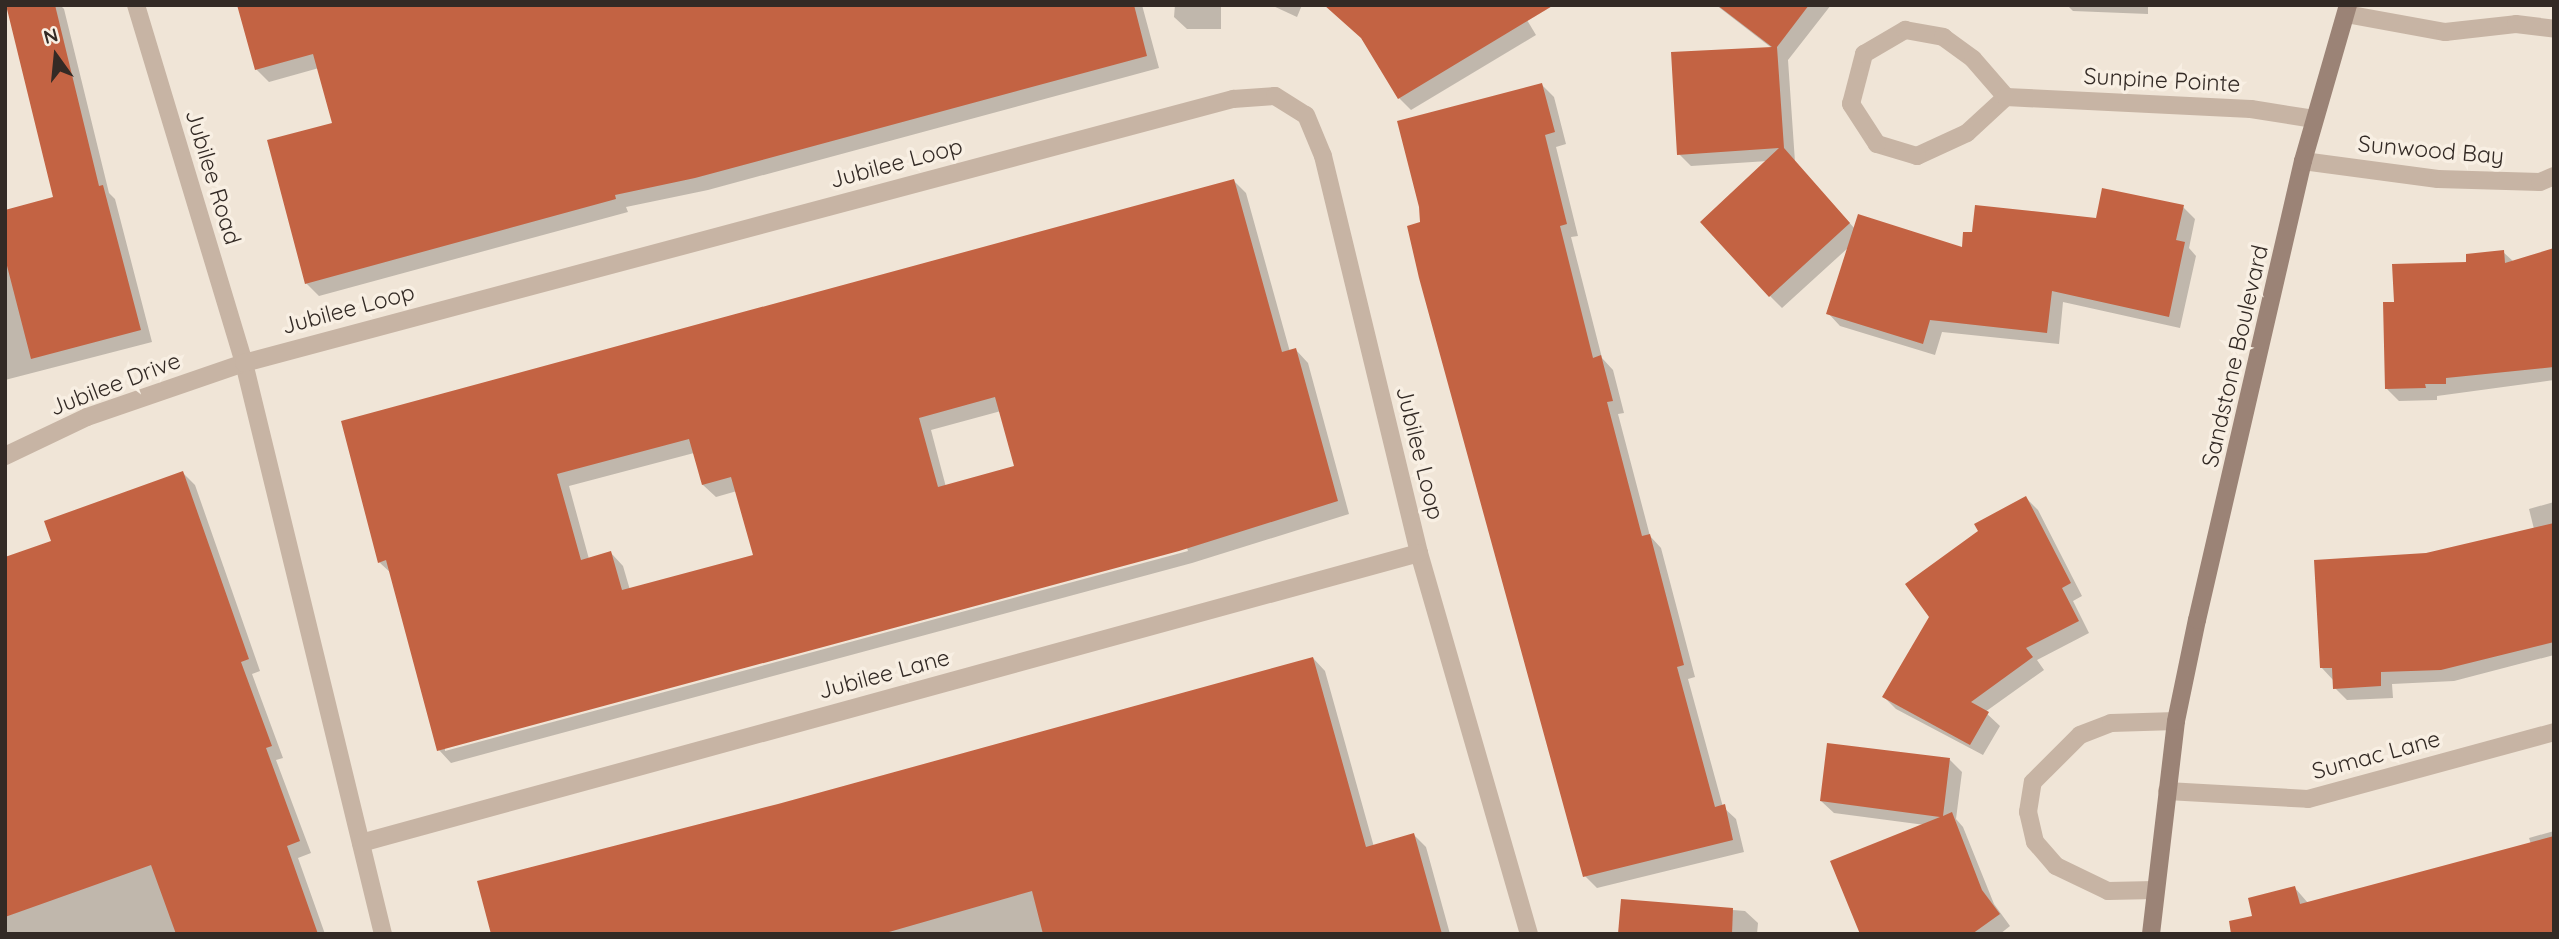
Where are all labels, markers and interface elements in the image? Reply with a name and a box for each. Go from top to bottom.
north arrow [21,21,91,91]
text: N [41,22,60,49]
street label: Sunpine Pointe [2083,62,2241,98]
street label: Jubilee Road [179,106,247,248]
street label: Sunwood Bay [2357,130,2505,170]
street label: Jubilee Loop [827,132,965,194]
street label: Sandstone Boulevard [2196,242,2274,470]
street label: Jubilee Loop [279,278,417,340]
street label: Jubilee Drive [46,346,184,422]
street label: Jubilee Loop [1390,383,1450,523]
street label: Jubilee Lane [815,643,953,705]
street label: Sumac Lane [2309,725,2443,785]

